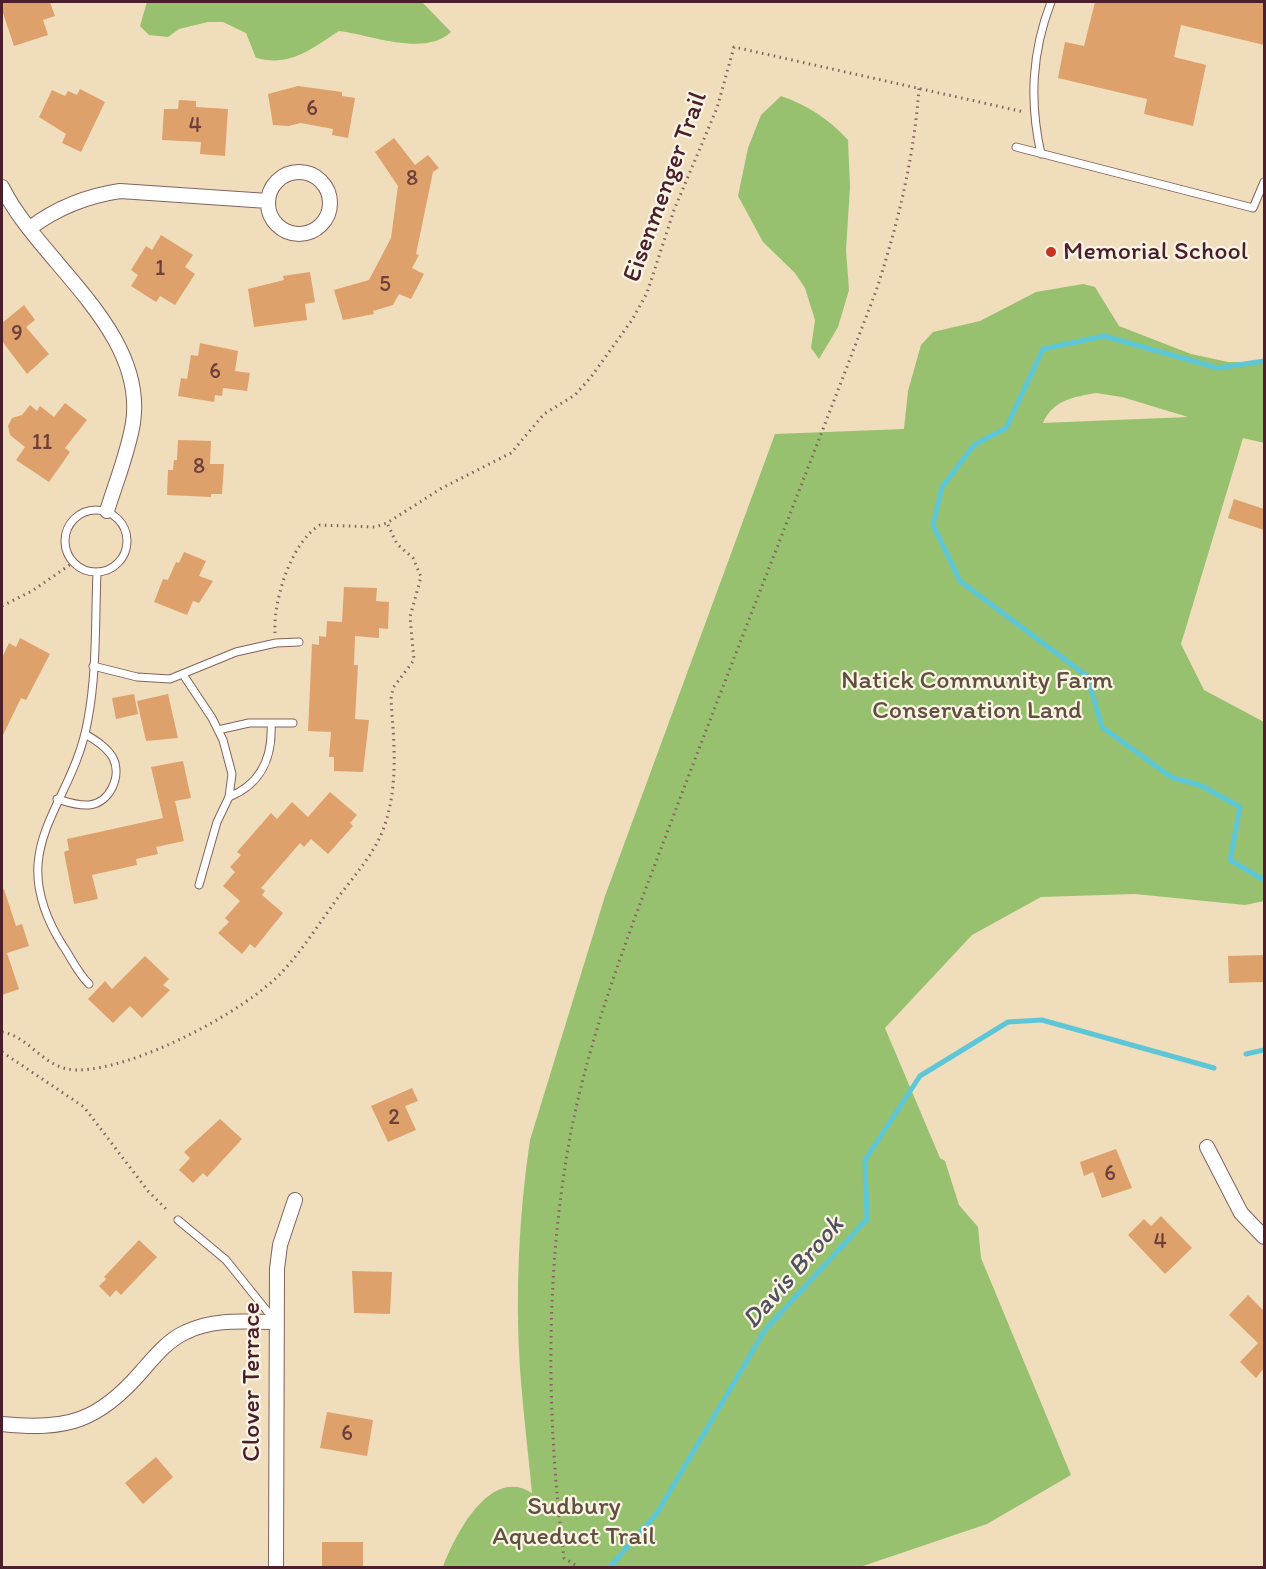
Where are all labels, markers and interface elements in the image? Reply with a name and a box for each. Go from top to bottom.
street label: Eisenmenger Trail [617,88,715,286]
house number: 6 [306,96,318,122]
house number: 4 [188,113,202,139]
house number: 8 [406,166,418,192]
place label: Memorial School [1063,236,1248,268]
marker: Memorial School [1044,245,1058,259]
house number: 1 [155,256,165,282]
house number: 5 [379,272,391,298]
house number: 9 [11,321,23,347]
house number: 6 [209,359,221,385]
house number: 11 [32,430,52,456]
house number: 8 [193,454,205,480]
park label: Natick Community Farm Conservation Land [841,665,1113,726]
house number: 2 [388,1105,400,1131]
house number: 6 [1104,1161,1116,1187]
water label: Davis Brook [736,1210,852,1336]
house number: 4 [1153,1229,1167,1255]
street label: Clover Terrace [236,1302,268,1462]
house number: 6 [341,1421,353,1447]
park label: Sudbury Aqueduct Trail [492,1491,656,1552]

